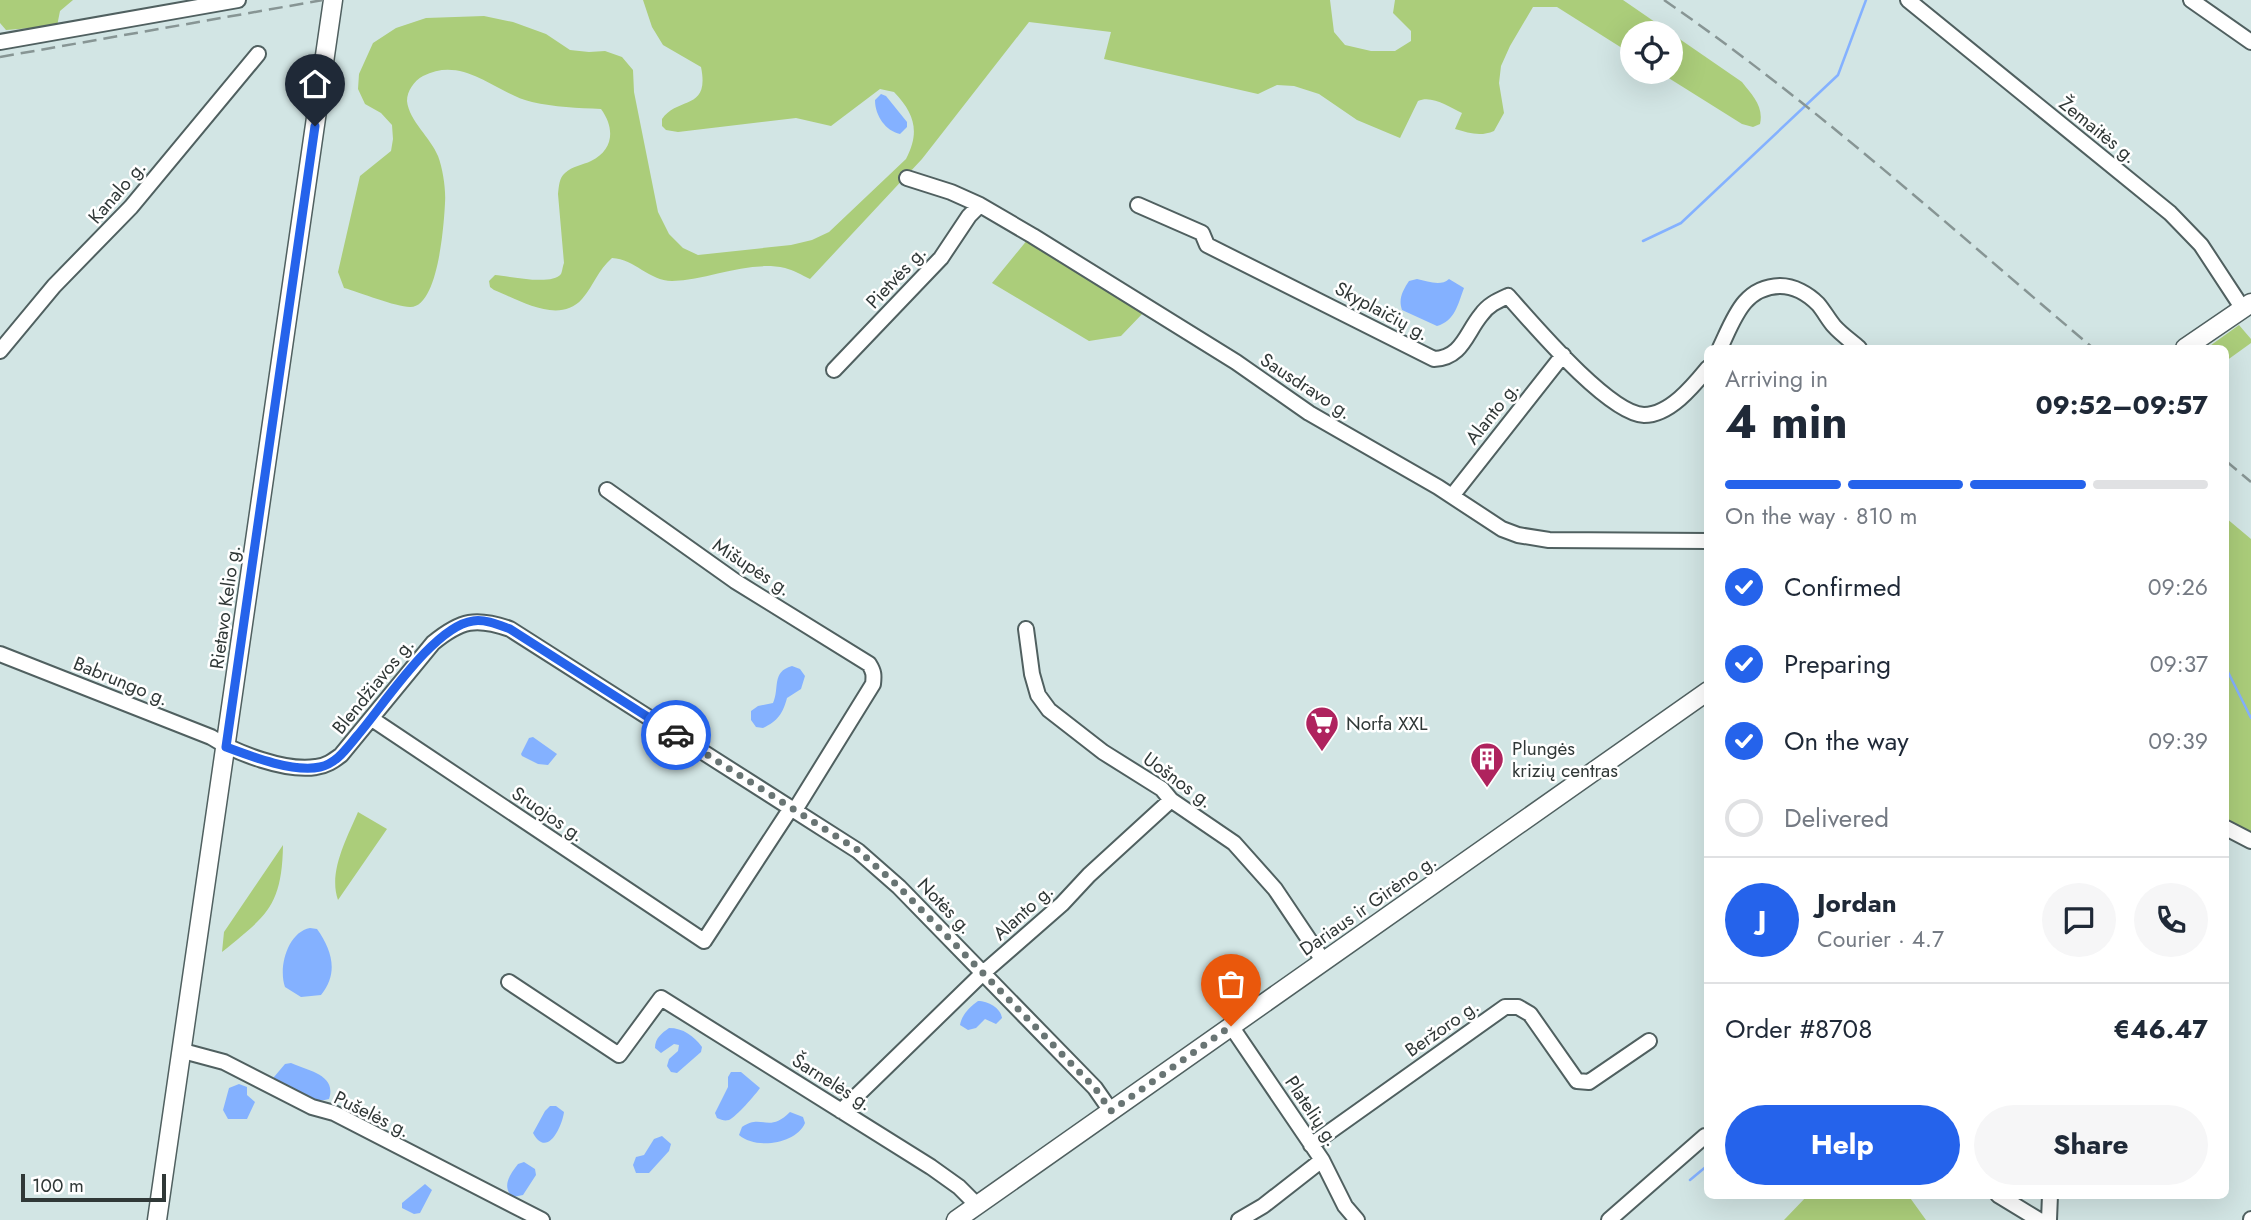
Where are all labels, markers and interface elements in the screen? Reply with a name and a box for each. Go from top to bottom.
map controls [1620,21,1683,84]
button: locate [1620,21,1683,84]
pin [285,54,345,126]
icon: home [296,65,334,103]
street label: Žemaitės g. [2053,90,2143,170]
street label: Kanalo g. [82,154,152,230]
street label: Pietvės g. [860,239,932,315]
street label: Skyplaičių g. [1330,275,1434,347]
street label: Sausdravo g. [1255,346,1357,426]
text: Arriving in [1725,362,1828,396]
street label: Alanto g. [1459,376,1525,450]
text: 09:52–09:57 [2035,386,2208,424]
text: 4 min [1725,389,1848,455]
text: On the way · 810 m [1725,499,1917,533]
street label: Mišupės g. [708,532,796,602]
street label: Rietavo Kelio g. [203,543,247,671]
icon: check [1725,568,1763,606]
text: Confirmed [1784,568,1901,606]
text: 09:26 [2148,570,2208,604]
street label: Blendžiavos g. [326,632,420,740]
icon: check [1725,645,1763,683]
text: Preparing [1784,645,1891,683]
text: 09:37 [2150,647,2208,681]
street label: Babrungo g. [69,650,173,712]
courier [641,700,711,770]
supermarket icon: Norfa XXL [1303,704,1341,753]
place label: Norfa XXL [1346,710,1428,737]
icon: car [657,716,695,754]
icon: check [1725,722,1763,760]
text: On the way [1784,722,1909,760]
text: 09:39 [2148,724,2208,758]
place label: Plungės krizių centras [1512,735,1618,784]
building icon: Plungės krizių centras [1468,740,1506,789]
street label: Uošnos g. [1138,746,1218,814]
street label: Sruojos g. [506,780,590,848]
text: Delivered [1784,799,1889,837]
street label: Dariaus ir Girėno g. [1294,848,1442,962]
street label: Notės g. [911,872,979,940]
street label: Alanto g. [987,877,1059,947]
button: chat [2042,883,2116,957]
button: phone [2134,883,2208,957]
text: Jordan [1817,884,1897,922]
text: J [1758,901,1766,939]
text: Courier · 4.7 [1817,922,1944,956]
pin [1201,954,1261,1026]
icon: bag [1212,965,1250,1003]
street label: Beržoro g. [1400,993,1484,1063]
text: Order #8708 [1725,1010,1872,1048]
text: €46.47 [2113,1010,2208,1048]
street label: Šarnelės g. [787,1047,877,1117]
street label: Platelių g. [1279,1070,1345,1152]
street label: Pušelės g. [329,1084,415,1144]
button: Help [1725,1105,1960,1185]
button: Share [1974,1105,2208,1185]
scale bar [21,1171,166,1203]
text: 100 m [32,1172,84,1199]

